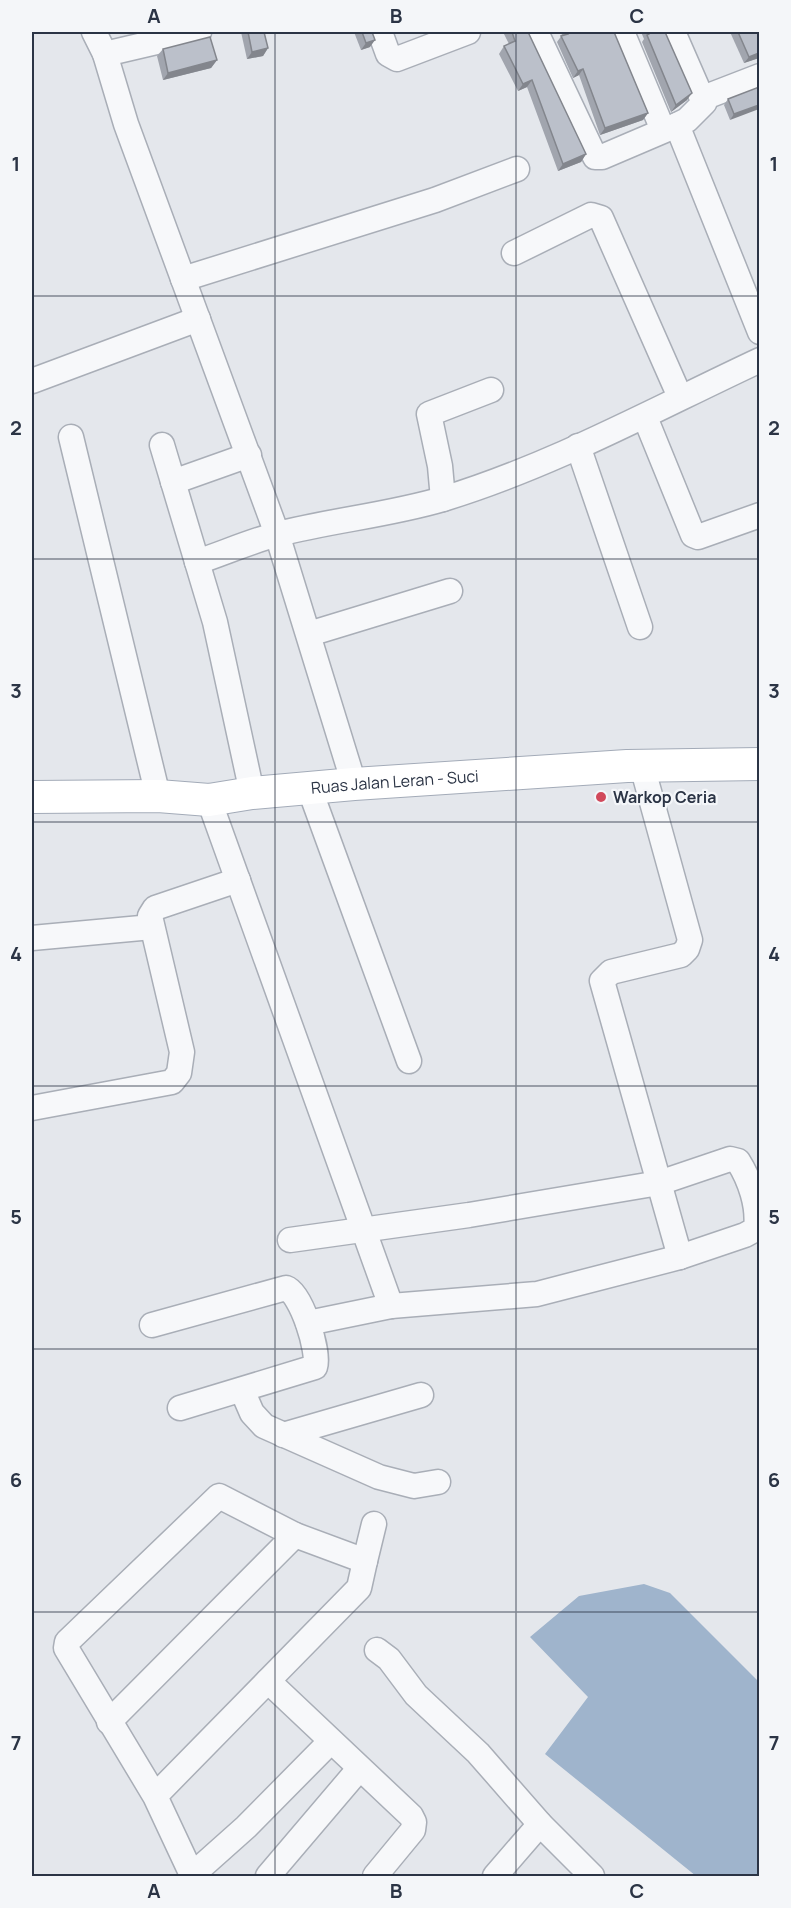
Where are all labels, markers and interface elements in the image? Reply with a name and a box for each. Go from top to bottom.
text: A [147,2,161,29]
text: B [390,2,403,29]
text: C [630,2,644,29]
text: 1 [12,150,20,177]
text: 1 [770,150,778,177]
text: 2 [10,414,22,441]
text: 2 [768,414,780,441]
text: 3 [10,677,22,704]
text: 3 [768,677,780,704]
street label: Ruas Jalan Leran - Suci [310,765,479,799]
place label: Warkop Ceria [613,786,716,808]
marker: Warkop Ceria [594,790,608,804]
text: 4 [10,940,22,967]
text: 4 [768,940,780,967]
text: 5 [10,1203,22,1230]
text: 5 [768,1203,780,1230]
text: 6 [10,1466,22,1493]
text: 6 [768,1466,780,1493]
text: 7 [11,1729,21,1756]
text: 7 [769,1729,779,1756]
text: A [147,1877,161,1904]
text: B [390,1877,403,1904]
text: C [630,1877,644,1904]

